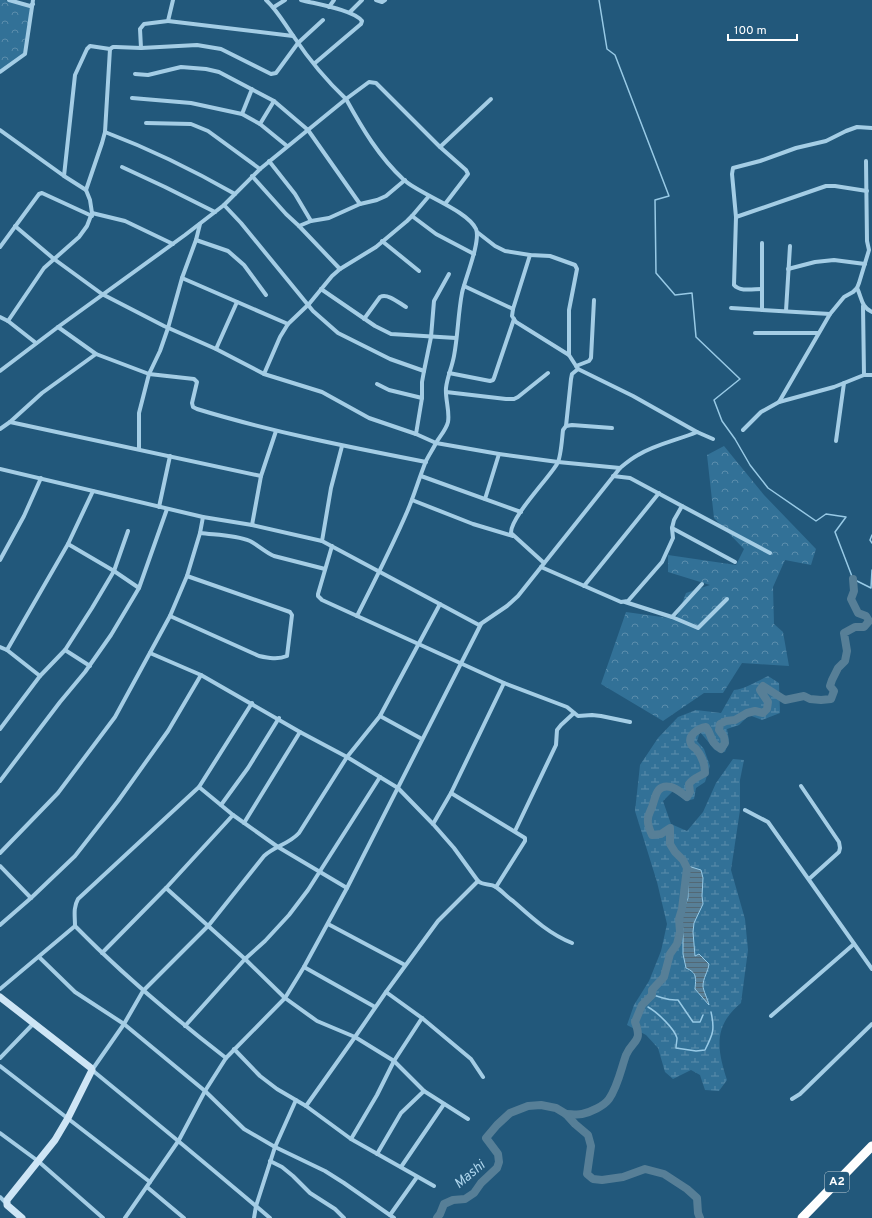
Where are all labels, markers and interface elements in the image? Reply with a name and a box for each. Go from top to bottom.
scale bar [728,16,797,42]
text: 100 m [734,23,767,39]
water label: Mashi [451,1156,490,1193]
road number: A2 [825,1172,849,1192]

